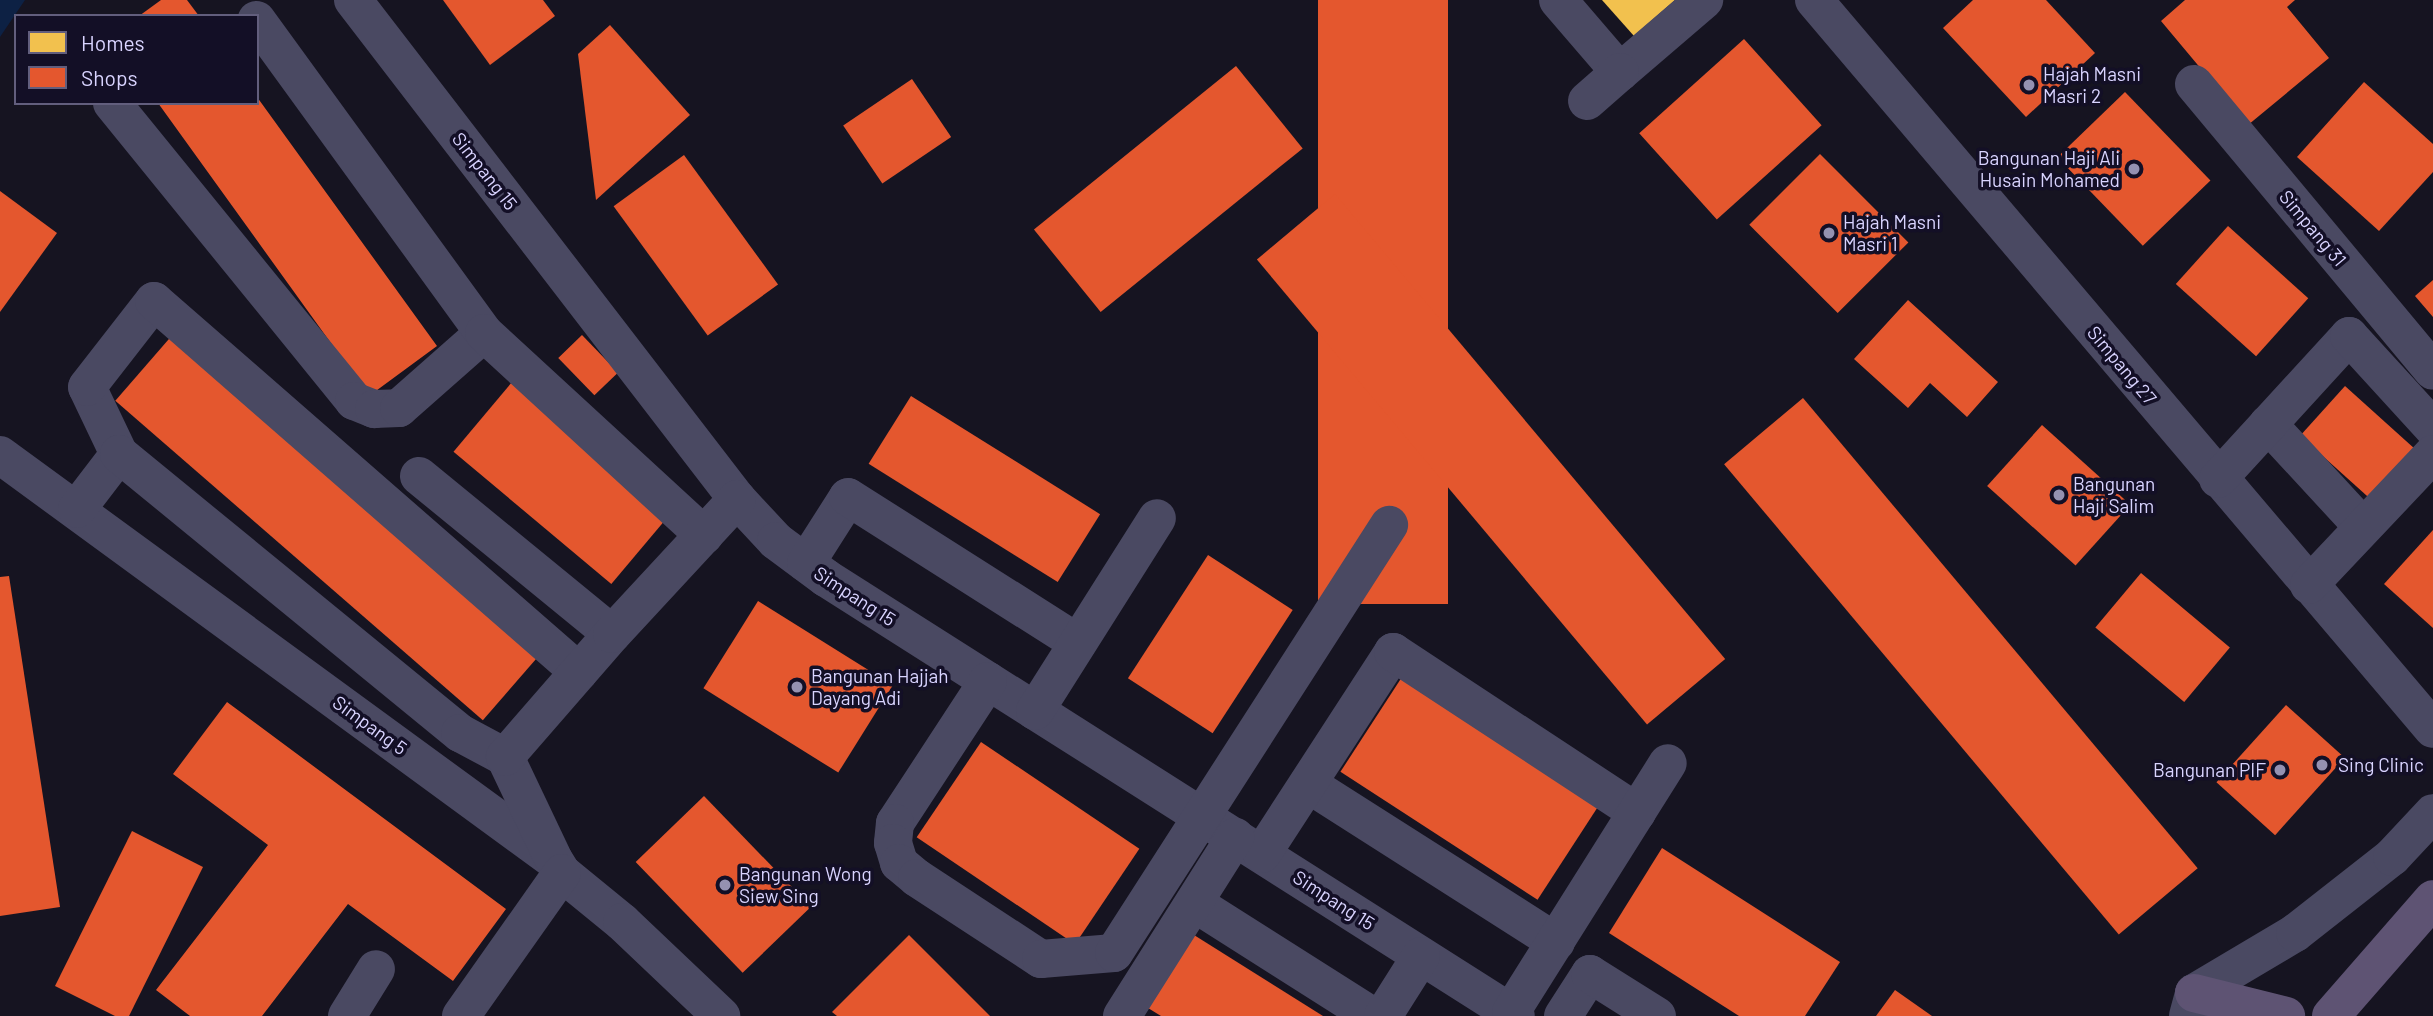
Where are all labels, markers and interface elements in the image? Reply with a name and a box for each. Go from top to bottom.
legend [14,14,259,105]
text: Homes [81,30,145,55]
place label: Hajah Masni Masri 2 [2043,63,2141,107]
text: Shops [81,65,138,90]
marker: Hajah Masni Masri 2 [2021,77,2037,93]
street label: Simpang 15 [448,128,522,214]
place label: Bangunan Haji Ali Husain Mohamed [1978,147,2120,191]
marker: Bangunan Haji Ali Husain Mohamed [2126,161,2142,177]
street label: Simpang 31 [2275,185,2351,271]
place label: Hajah Masni Masri 1 [1843,211,1941,255]
marker: Hajah Masni Masri 1 [1821,225,1837,241]
street label: Simpang 27 [2083,321,2161,409]
place label: Bangunan Haji Salim [2073,473,2155,517]
marker: Bangunan Haji Salim [2051,487,2067,503]
street label: Simpang 15 [810,561,900,631]
place label: Bangunan Hajjah Dayang Adi [811,665,948,709]
marker: Bangunan Hajjah Dayang Adi [789,679,805,695]
street label: Simpang 5 [329,691,411,759]
place label: Sing Clinic [2338,754,2424,776]
marker: Sing Clinic [2312,755,2332,775]
place label: Bangunan PIF [2153,759,2266,781]
marker: Bangunan PIF [2272,762,2288,778]
place label: Bangunan Wong Siew Sing [739,863,872,907]
street label: Simpang 15 [1289,865,1379,935]
marker: Bangunan Wong Siew Sing [717,877,733,893]

